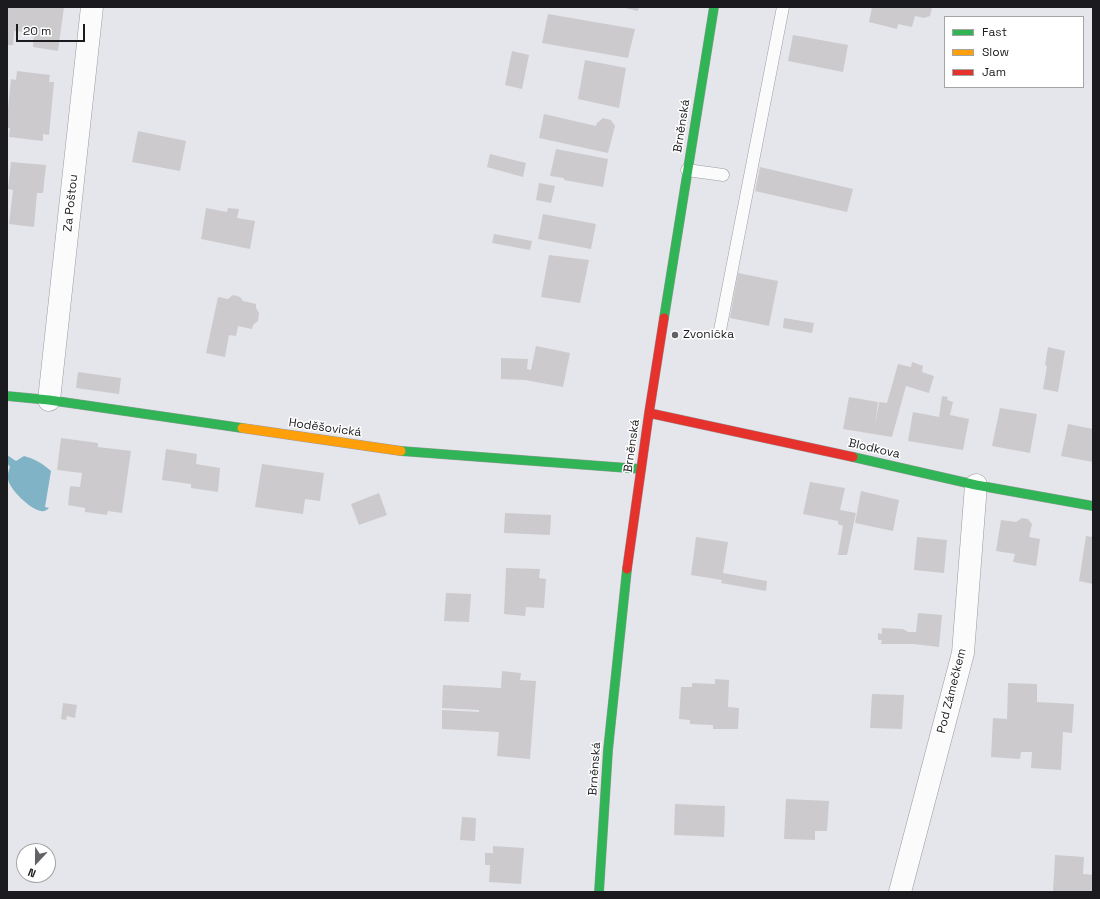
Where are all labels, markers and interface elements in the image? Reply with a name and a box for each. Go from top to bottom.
scale bar [18,16,87,42]
legend [944,16,1084,88]
text: 20 m [23,23,51,39]
text: Fast [982,24,1007,40]
text: Slow [982,44,1009,60]
text: Jam [982,64,1006,80]
street label: Brněnská [671,98,693,154]
street label: Za Poštou [61,174,81,232]
place label: Zvonička [683,328,734,342]
marker: Zvonička [670,330,680,340]
street label: Hoděšovická [288,416,362,440]
street label: Brněnská [621,418,643,474]
street label: Blodkova [847,436,901,462]
street label: Pod Zámečkem [934,647,970,735]
street label: Brněnská [586,742,604,796]
north arrow [16,843,56,883]
text: N [26,865,38,881]

